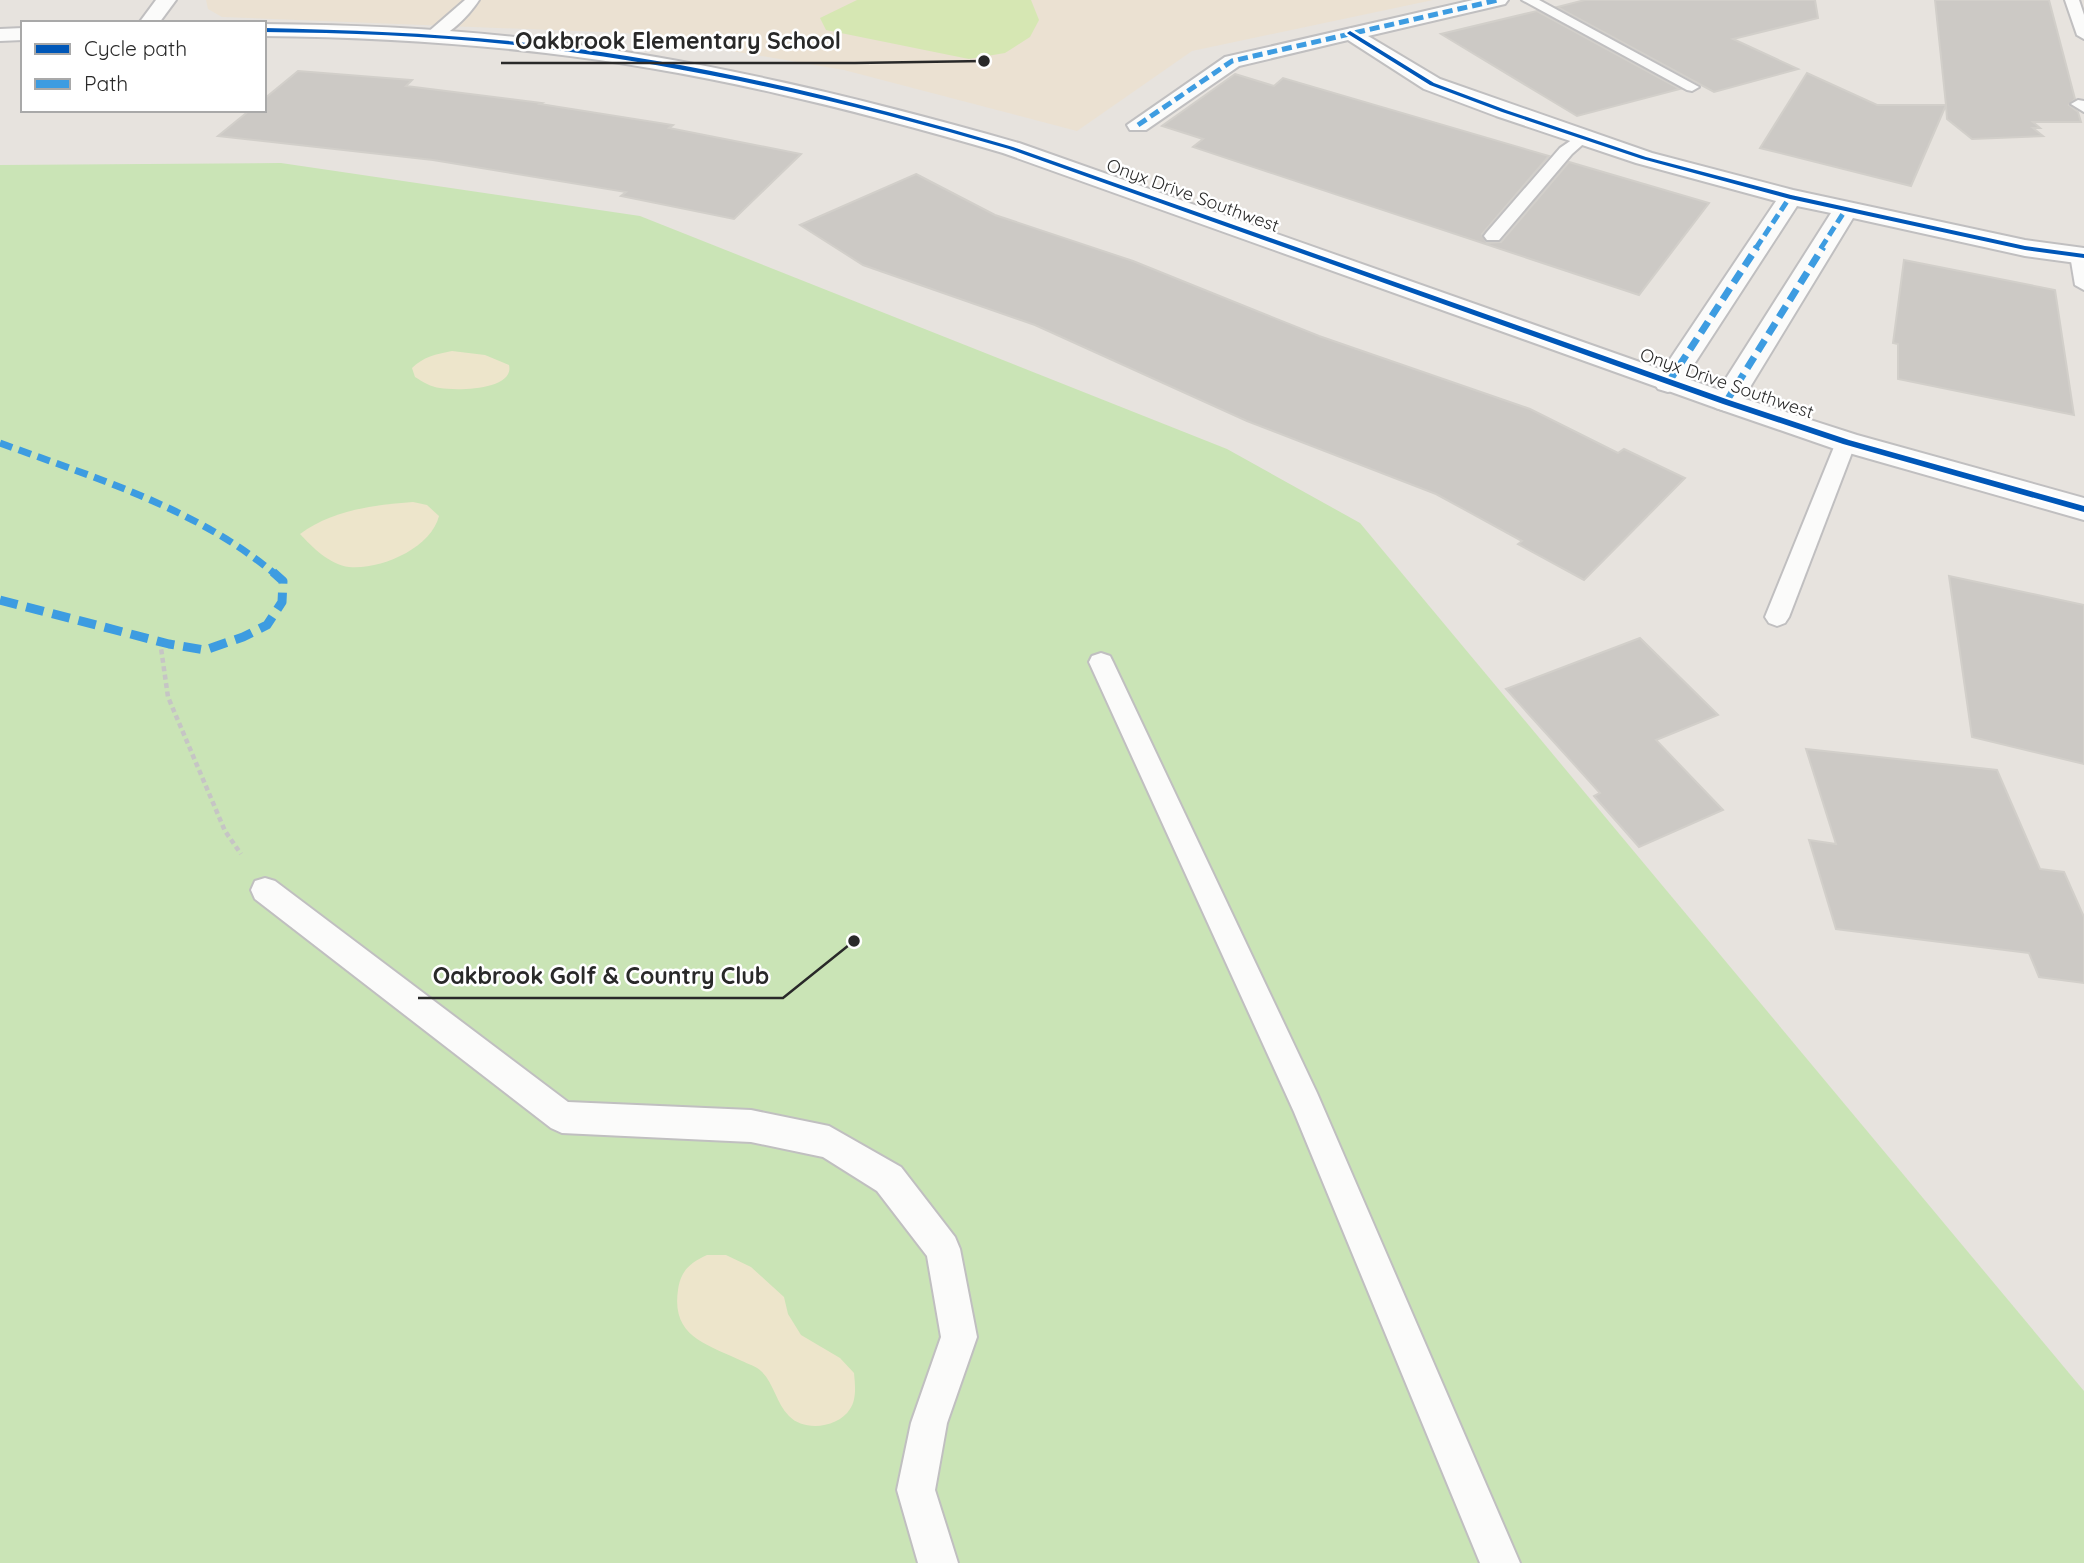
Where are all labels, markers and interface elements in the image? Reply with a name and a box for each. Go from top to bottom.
callout: Oakbrook Elementary School [501,19,855,63]
legend [21,21,266,112]
text: Oakbrook Elementary School [515,26,841,55]
text: Cycle path [84,35,187,61]
text: Path [84,70,128,96]
street label: Onyx Drive Southwest [1104,153,1282,237]
street label: Onyx Drive Southwest [1637,342,1817,424]
callout: Oakbrook Golf & Country Club [418,954,783,998]
text: Oakbrook Golf & Country Club [433,961,769,990]

